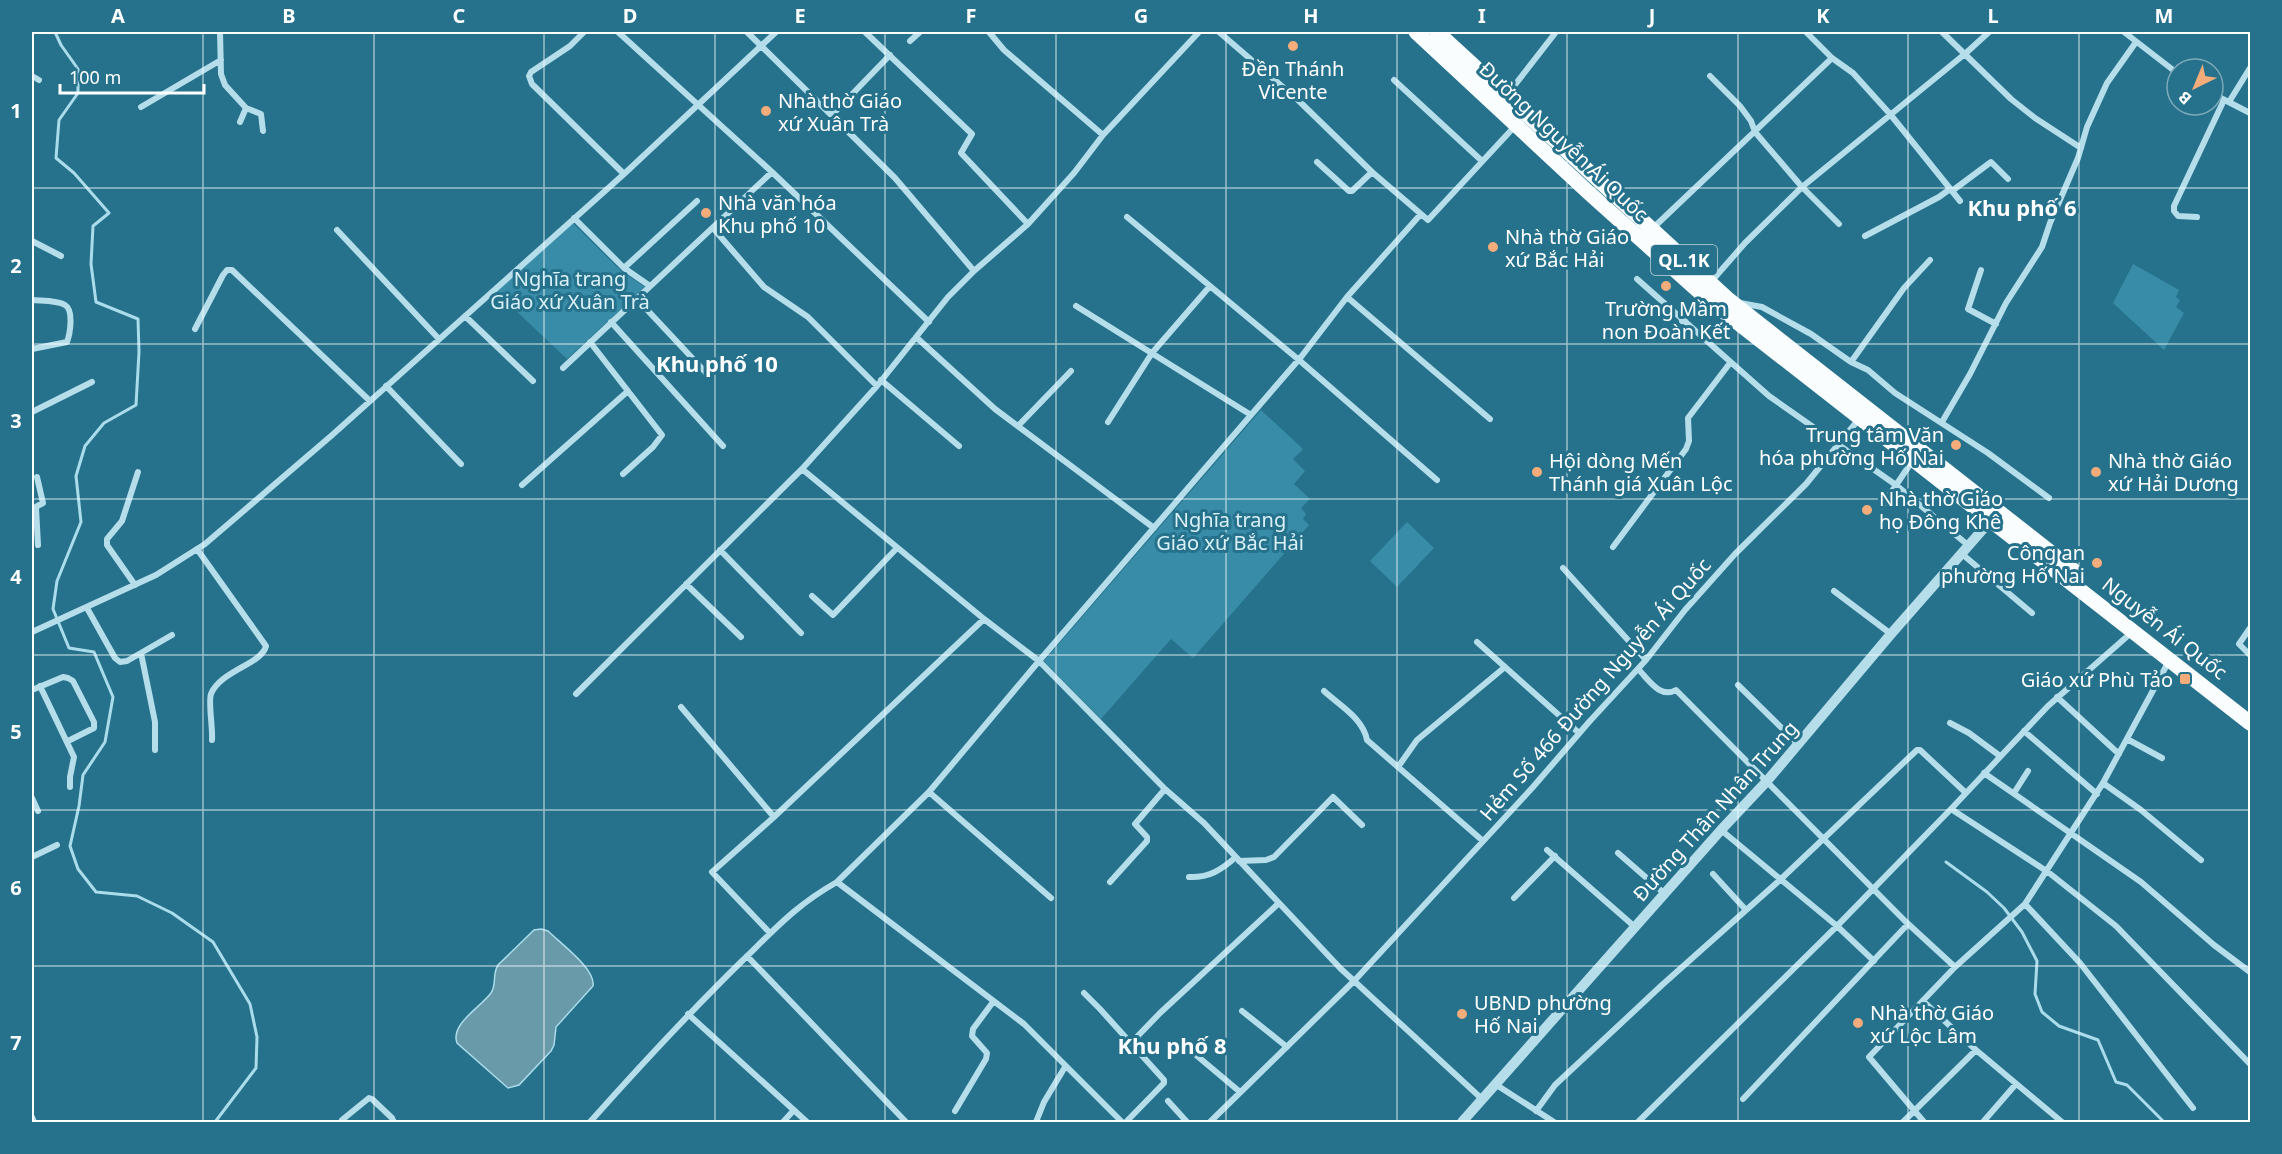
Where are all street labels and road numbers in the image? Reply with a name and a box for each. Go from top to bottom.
street label: Đường Nguyễn Ái Quốc [1474,55,1654,227]
road number: QL.1K [1651,245,1717,275]
street label: Hẻm Số 466 Đường Nguyễn Ái Quốc [1473,552,1717,826]
street label: Nguyễn Ái Quốc [2097,571,2233,685]
street label: Đường Thân Nhân Trung [1627,715,1803,907]

